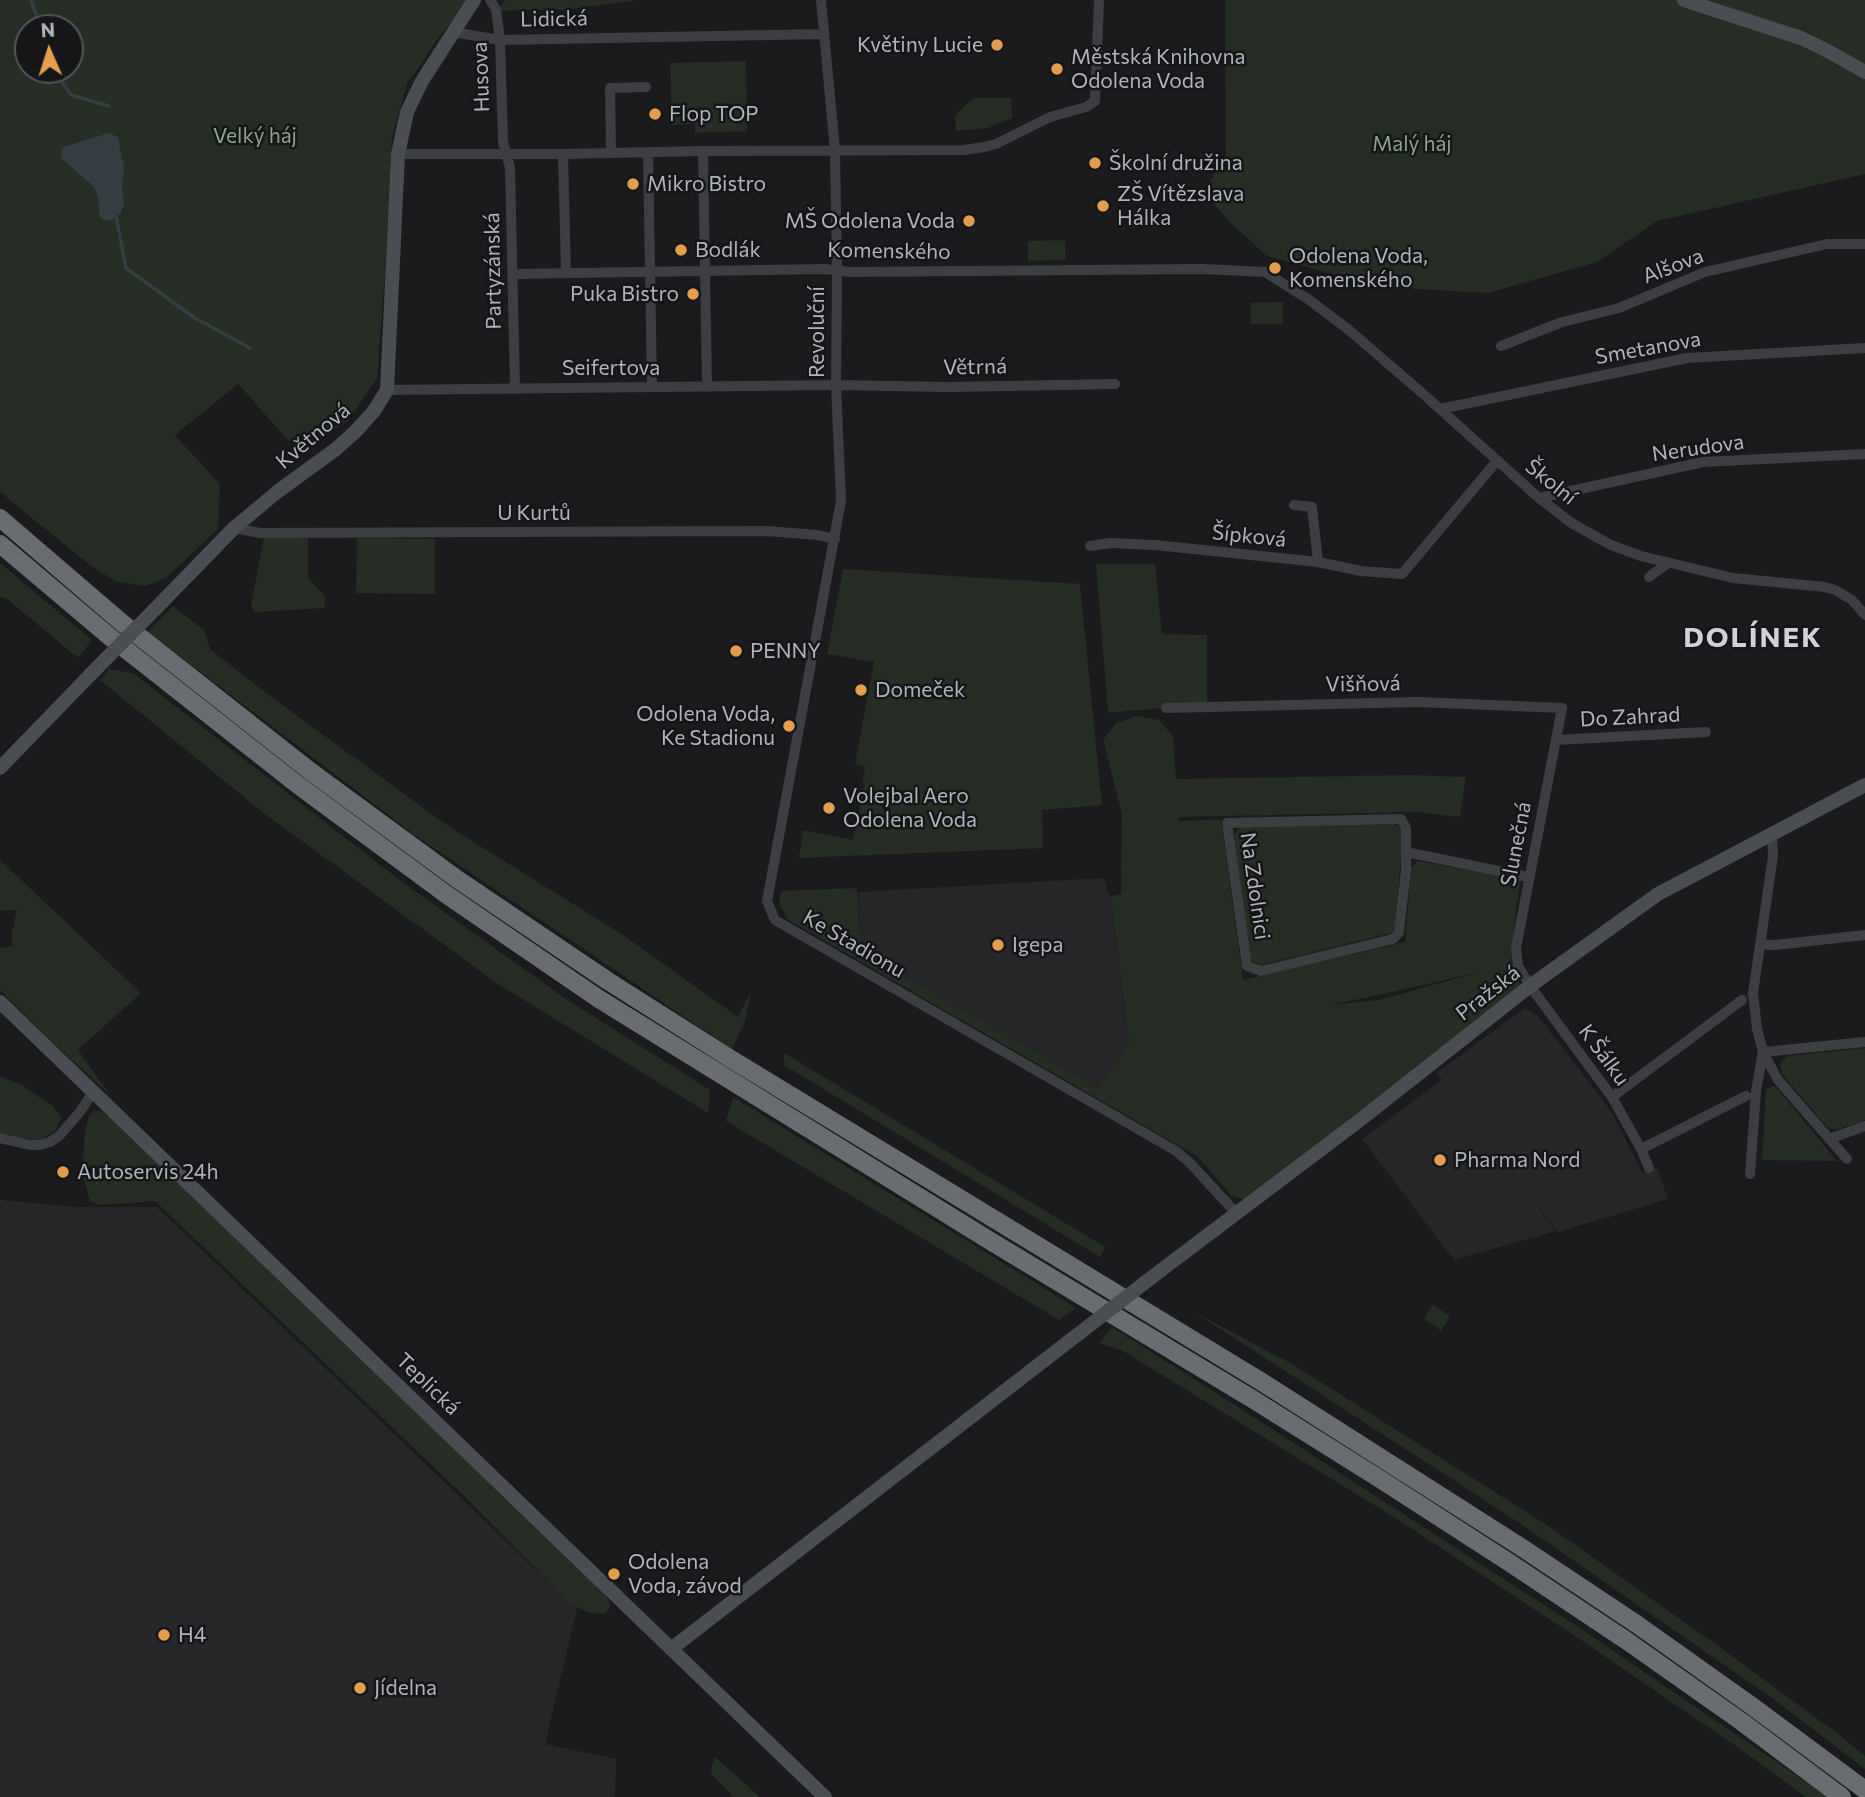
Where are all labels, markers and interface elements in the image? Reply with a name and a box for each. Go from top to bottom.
street label: Lidická [520,6,588,32]
north arrow [14,14,84,84]
text: N [40,18,56,41]
place label: Květiny Lucie [857,32,983,58]
marker: Květiny Lucie [989,37,1005,53]
street label: Husova [467,41,495,113]
place label: Městská Knihovna Odolena Voda [1071,44,1246,94]
marker: Městská Knihovna Odolena Voda [1049,61,1065,77]
place label: Flop TOP [669,101,758,127]
marker: Flop TOP [647,106,663,122]
park label: Velký háj [213,123,297,149]
park label: Malý háj [1372,131,1452,157]
place label: Školní družina [1109,150,1243,176]
marker: Školní družina [1087,155,1103,171]
place label: Mikro Bistro [647,171,766,197]
marker: Mikro Bistro [625,176,641,192]
place label: ZŠ Vítězslava Hálka [1117,181,1244,231]
marker: ZŠ Vítězslava Hálka [1095,198,1111,214]
place label: MŠ Odolena Voda [785,208,955,234]
street label: Partyzánská [479,212,507,330]
marker: MŠ Odolena Voda [961,213,977,229]
place label: Bodlák [695,237,761,263]
street label: Komenského [827,237,951,265]
marker: Bodlák [673,242,689,258]
place label: Odolena Voda, Komenského [1289,243,1428,293]
street label: Alšova [1639,243,1707,289]
marker: Odolena Voda, Komenského [1267,260,1283,276]
place label: Puka Bistro [570,281,679,307]
marker: Puka Bistro [685,286,701,302]
street label: Revoluční [804,286,830,378]
street label: Smetanova [1593,326,1703,370]
street label: Větrná [943,354,1007,380]
street label: Seifertova [562,355,660,381]
street label: Květnová [271,398,355,474]
street label: Nerudova [1650,429,1746,467]
street label: Školní [1520,454,1582,510]
street label: U Kurtů [497,500,571,526]
street label: Šípková [1211,520,1287,552]
district label: DOLÍNEK [1684,621,1822,655]
place label: PENNY [750,638,821,664]
marker: PENNY [728,643,744,659]
street label: Višňová [1325,671,1401,697]
place label: Domeček [875,677,965,703]
marker: Domeček [853,682,869,698]
place label: Odolena Voda, Ke Stadionu [636,701,775,751]
street label: Do Zahrad [1579,702,1681,732]
marker: Odolena Voda, Ke Stadionu [781,718,797,734]
place label: Volejbal Aero Odolena Voda [843,783,977,833]
street label: Slunečná [1495,799,1537,889]
marker: Volejbal Aero Odolena Voda [821,800,837,816]
street label: Na Zdolnici [1235,831,1275,941]
street label: Ke Stadionu [798,905,910,983]
place label: Igepa [1012,932,1064,958]
marker: Igepa [990,937,1006,953]
street label: Pražská [1451,960,1525,1026]
street label: K Šálku [1573,1019,1635,1091]
place label: Pharma Nord [1454,1147,1580,1173]
marker: Pharma Nord [1432,1152,1448,1168]
place label: Autoservis 24h [77,1159,218,1185]
marker: Autoservis 24h [55,1164,71,1180]
street label: Teplická [391,1348,465,1420]
place label: Odolena Voda, závod [628,1549,742,1599]
marker: Odolena Voda, závod [606,1566,622,1582]
place label: H4 [178,1622,206,1648]
marker: H4 [156,1627,172,1643]
place label: Jídelna [374,1675,437,1701]
marker: Jídelna [352,1680,368,1696]

